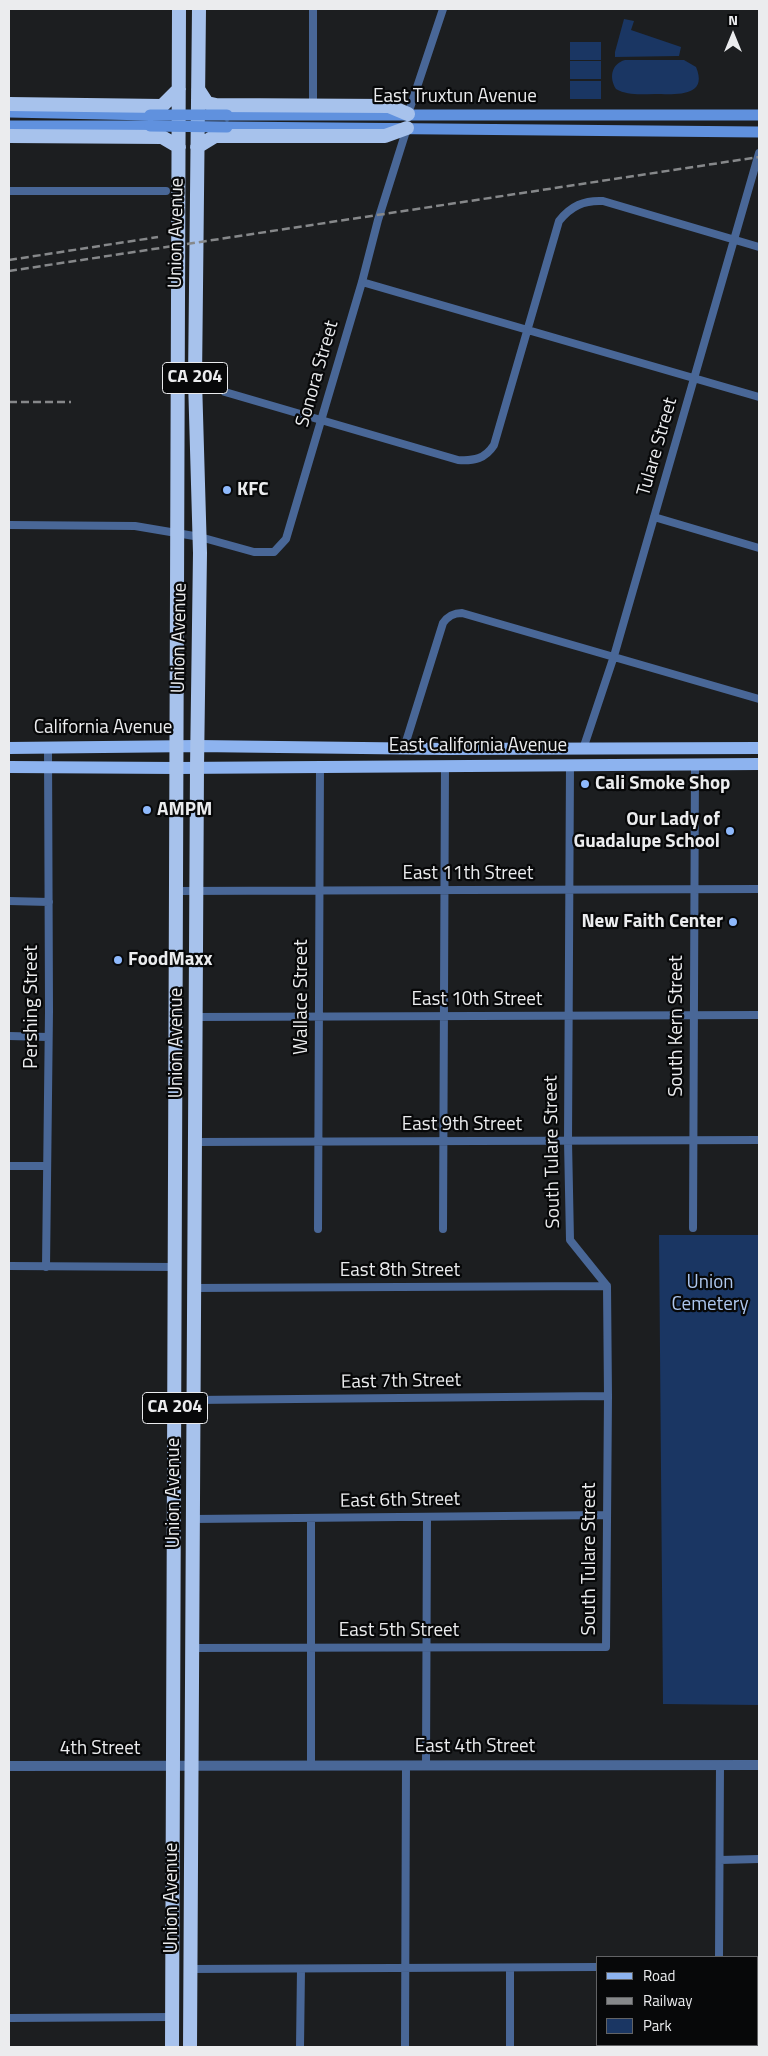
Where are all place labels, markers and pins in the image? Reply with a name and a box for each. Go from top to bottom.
place label: KFC [237,479,269,501]
marker: KFC [221,484,233,496]
place label: Cali Smoke Shop [595,773,730,795]
marker: Cali Smoke Shop [579,778,591,790]
place label: AMPM [157,799,212,821]
marker: AMPM [141,804,153,816]
place label: Our Lady of Guadalupe School [574,809,720,853]
marker: Our Lady of Guadalupe School [724,825,736,837]
place label: New Faith Center [581,911,723,933]
marker: New Faith Center [727,916,739,928]
place label: FoodMaxx [128,949,212,971]
marker: FoodMaxx [112,954,124,966]

